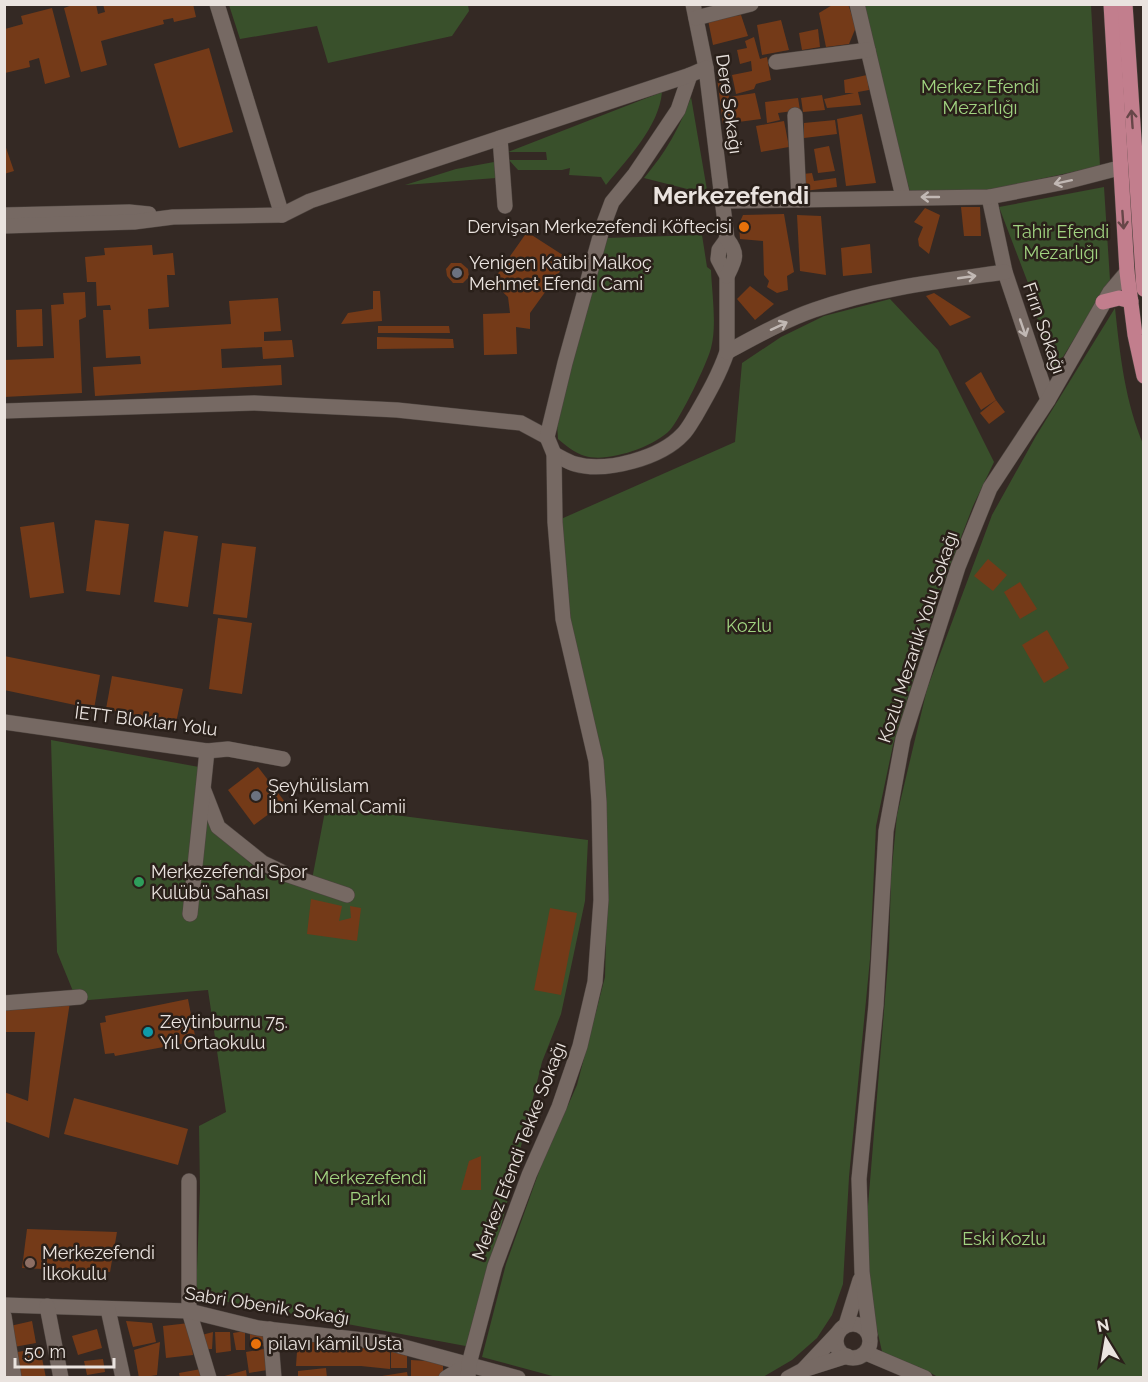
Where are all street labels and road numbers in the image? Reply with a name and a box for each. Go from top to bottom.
street label: Dere Sokağı [712,53,747,155]
street label: Fırın Sokağı [1019,279,1070,376]
street label: Kozlu Mezarlık Yolu Sokağı [873,529,962,745]
street label: İETT Blokları Yolu [73,701,219,740]
street label: Merkez Efendi Tekke Sokağı [467,1039,570,1263]
street label: Sabri Obenik Sokağı [183,1282,351,1329]

